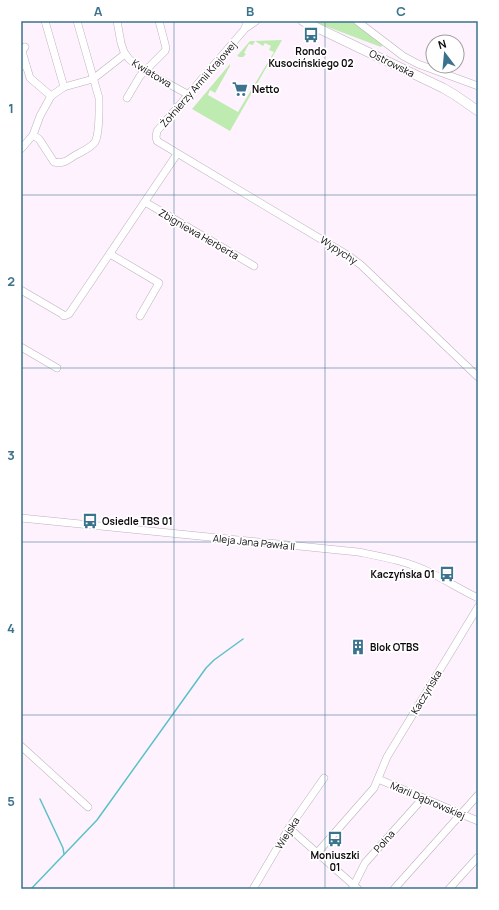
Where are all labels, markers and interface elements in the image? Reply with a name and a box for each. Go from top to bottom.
text: A [94,2,103,20]
text: B [246,2,254,20]
text: C [396,2,406,20]
bus stop icon: Rondo Kusocińskiego 02 [302,26,320,44]
north arrow [425,34,465,74]
text: N [436,36,448,52]
street label: Żołnierzy Armii Krajowej [157,38,239,130]
place label: Rondo Kusocińskiego 02 [268,44,354,70]
street label: Ostrowska [367,46,417,80]
street label: Kwiatowa [130,56,174,90]
supermarket icon: Netto [231,80,249,98]
place label: Netto [252,82,279,96]
text: 1 [8,99,14,117]
street label: Zbigniewa Herberta [156,205,242,263]
street label: Wypychy [317,233,361,268]
text: 2 [7,272,15,290]
text: 3 [7,446,15,464]
bus stop icon: Osiedle TBS 01 [81,512,99,530]
place label: Osiedle TBS 01 [102,514,173,528]
street label: Aleja Jana Pawła II [212,531,296,553]
bus stop icon: Kaczyńska 01 [438,565,456,583]
place label: Kaczyńska 01 [370,567,435,581]
text: 4 [7,619,15,637]
building icon: Blok OTBS [349,638,367,656]
place label: Blok OTBS [370,640,419,654]
street label: Kaczyńska [407,667,445,717]
street label: Marii Dąbrowskiej [388,778,468,822]
text: 5 [7,792,15,810]
street label: Wiejska [272,814,302,852]
street label: Polna [370,827,398,855]
bus stop icon: Moniuszki 01 [326,830,344,848]
place label: Moniuszki 01 [311,848,359,874]

